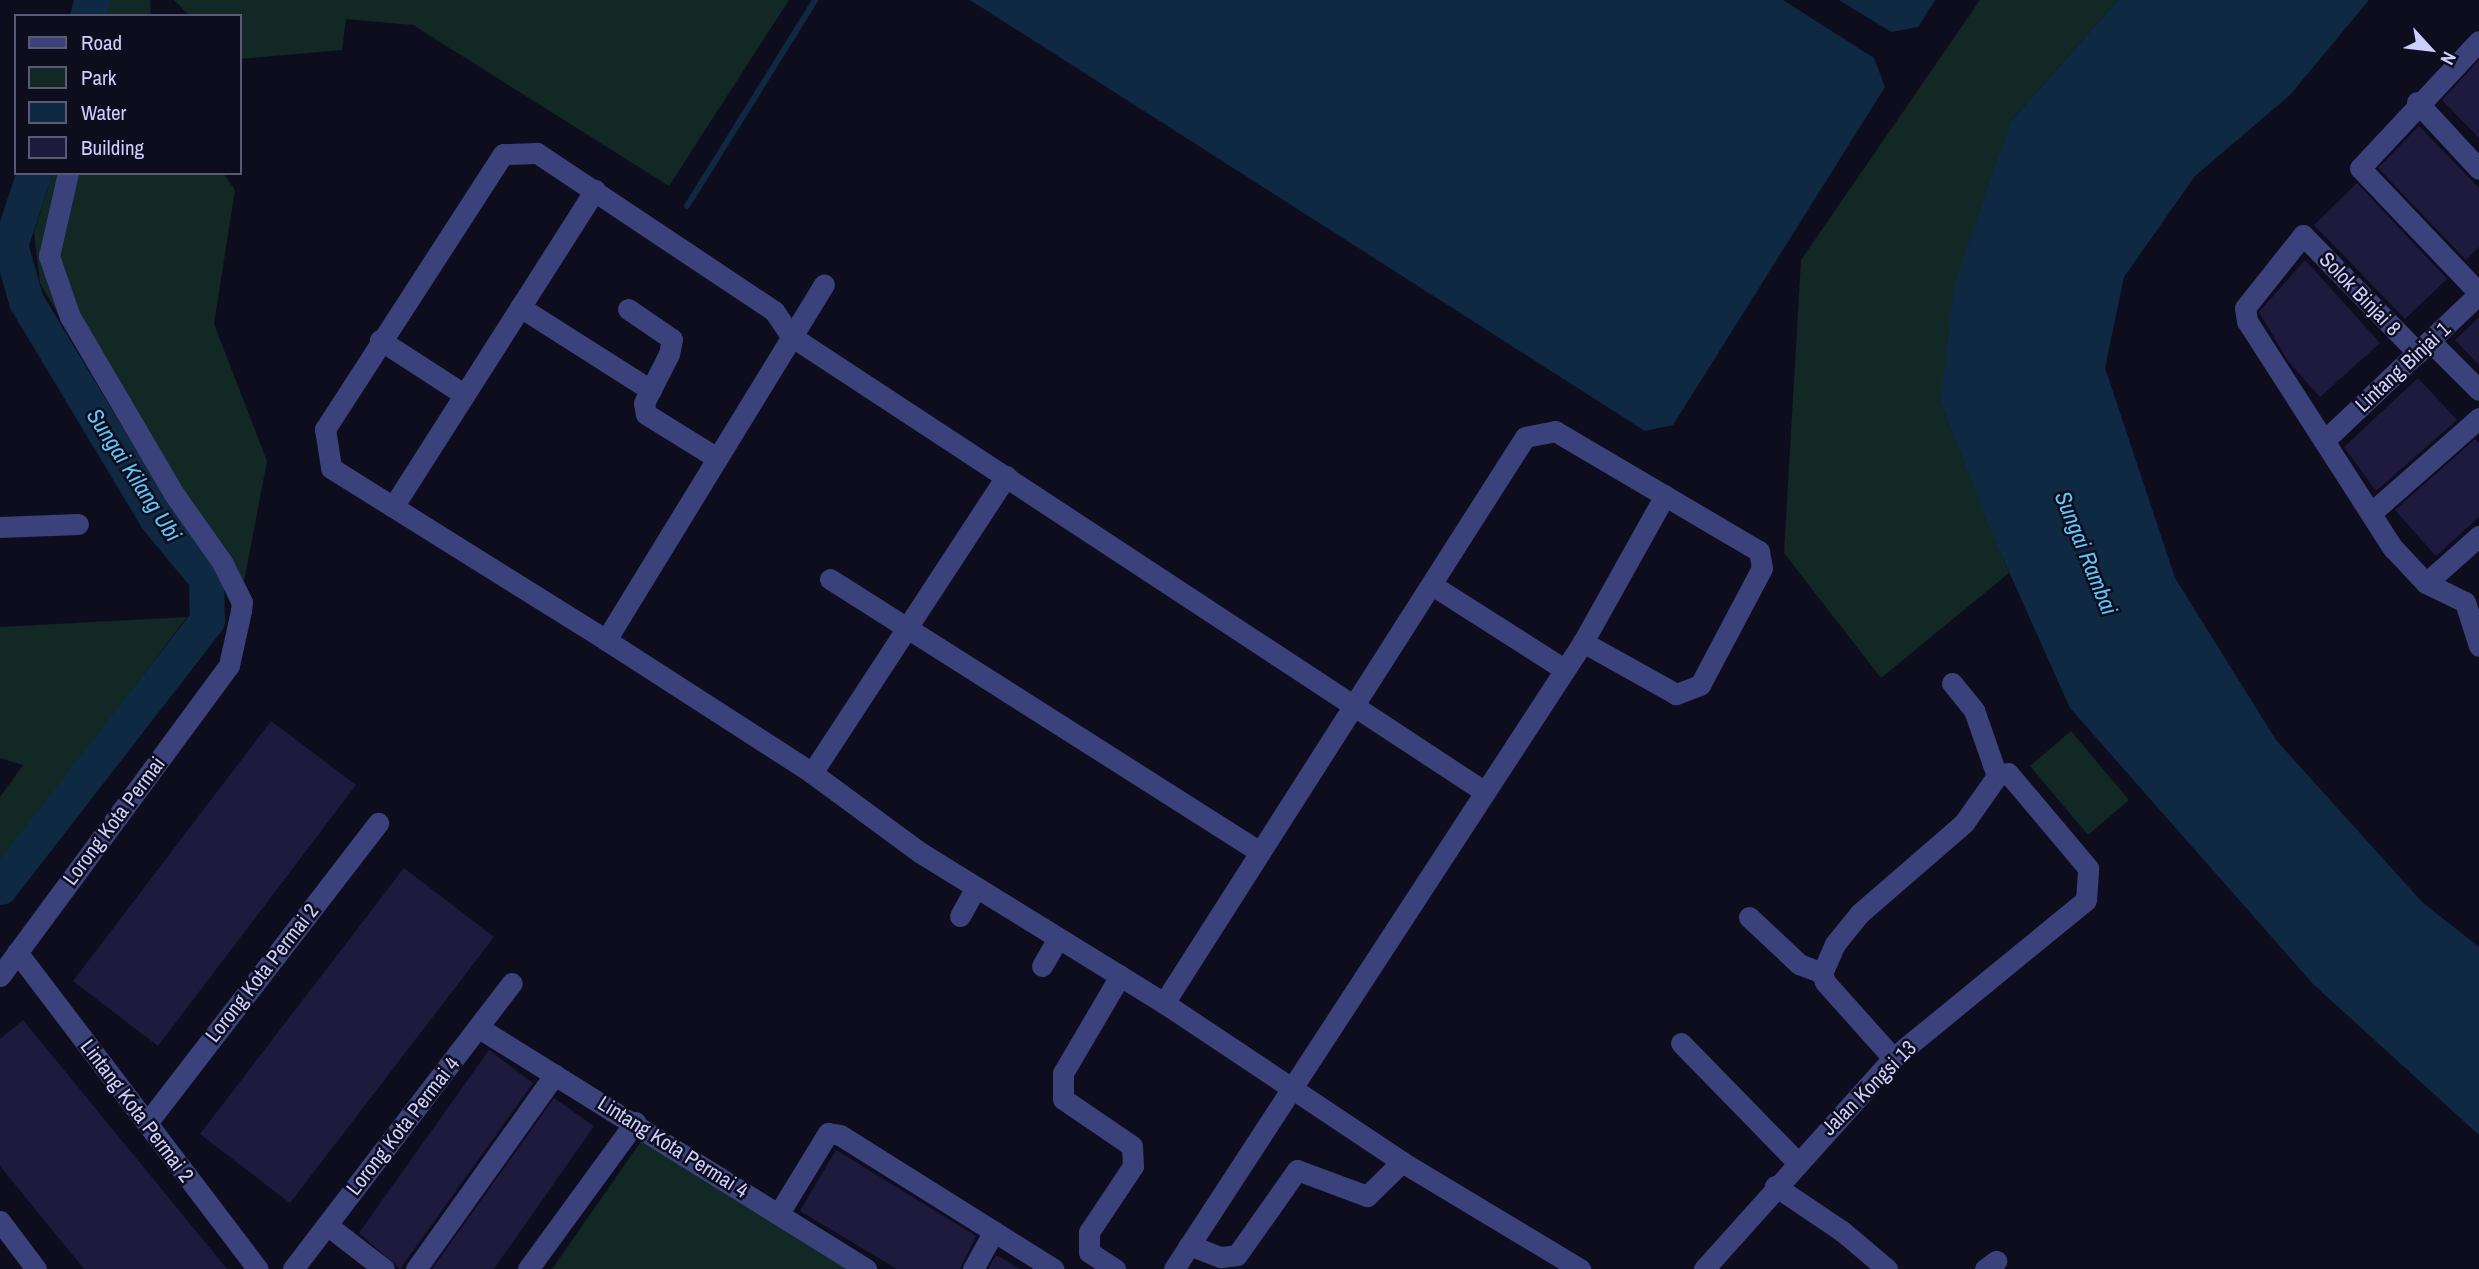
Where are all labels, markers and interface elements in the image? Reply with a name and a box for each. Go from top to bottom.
legend [14,14,242,175]
north arrow [2395,14,2465,84]
text: Road [81,28,122,57]
text: N [2435,48,2463,69]
text: Park [81,63,116,92]
text: Water [81,98,126,127]
text: Building [81,133,144,162]
street label: Solok Binjai 8 [2314,247,2406,341]
street label: Lintang Binjai 1 [2350,317,2456,417]
water label: Sungai Kilang Ubi [81,403,187,547]
water label: Sungai Rambai [2049,487,2123,619]
street label: Lorong Kota Permai [58,752,170,890]
street label: Lorong Kota Permai 2 [200,899,324,1047]
street label: Lintang Kota Permai 2 [75,1035,199,1187]
street label: Jalan Kongsi 13 [1816,1035,1922,1141]
street label: Lorong Kota Permai 4 [341,1052,465,1200]
street label: Lintang Kota Permai 4 [593,1091,753,1203]

